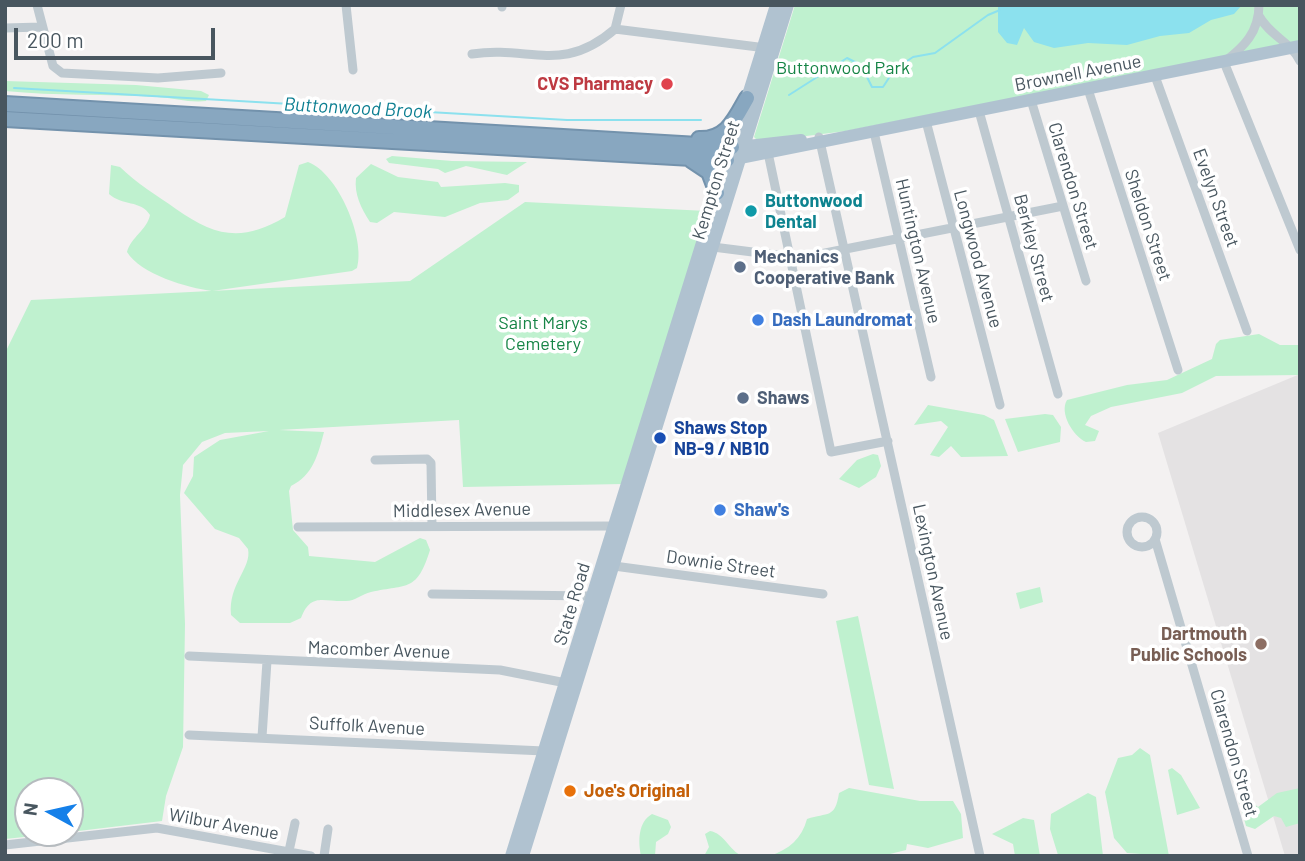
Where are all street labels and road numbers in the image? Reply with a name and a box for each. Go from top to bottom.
street label: Brownell Avenue [1013,50,1143,96]
street label: Kempton Street [688,118,744,242]
street label: Clarendon Street [1043,120,1103,252]
street label: Evelyn Street [1188,146,1244,250]
street label: Sheldon Street [1120,167,1176,283]
street label: Huntington Avenue [891,176,945,326]
street label: Longwood Avenue [949,187,1007,331]
street label: Berkley Street [1009,192,1059,304]
street label: Middlesex Avenue [393,498,531,522]
street label: Lexington Avenue [908,502,958,642]
street label: Downie Street [665,546,777,582]
street label: State Road [549,560,595,648]
street label: Macomber Avenue [307,637,451,663]
street label: Clarendon Street [1205,687,1263,819]
street label: Suffolk Avenue [309,712,425,740]
street label: Wilbur Avenue [167,804,281,844]

